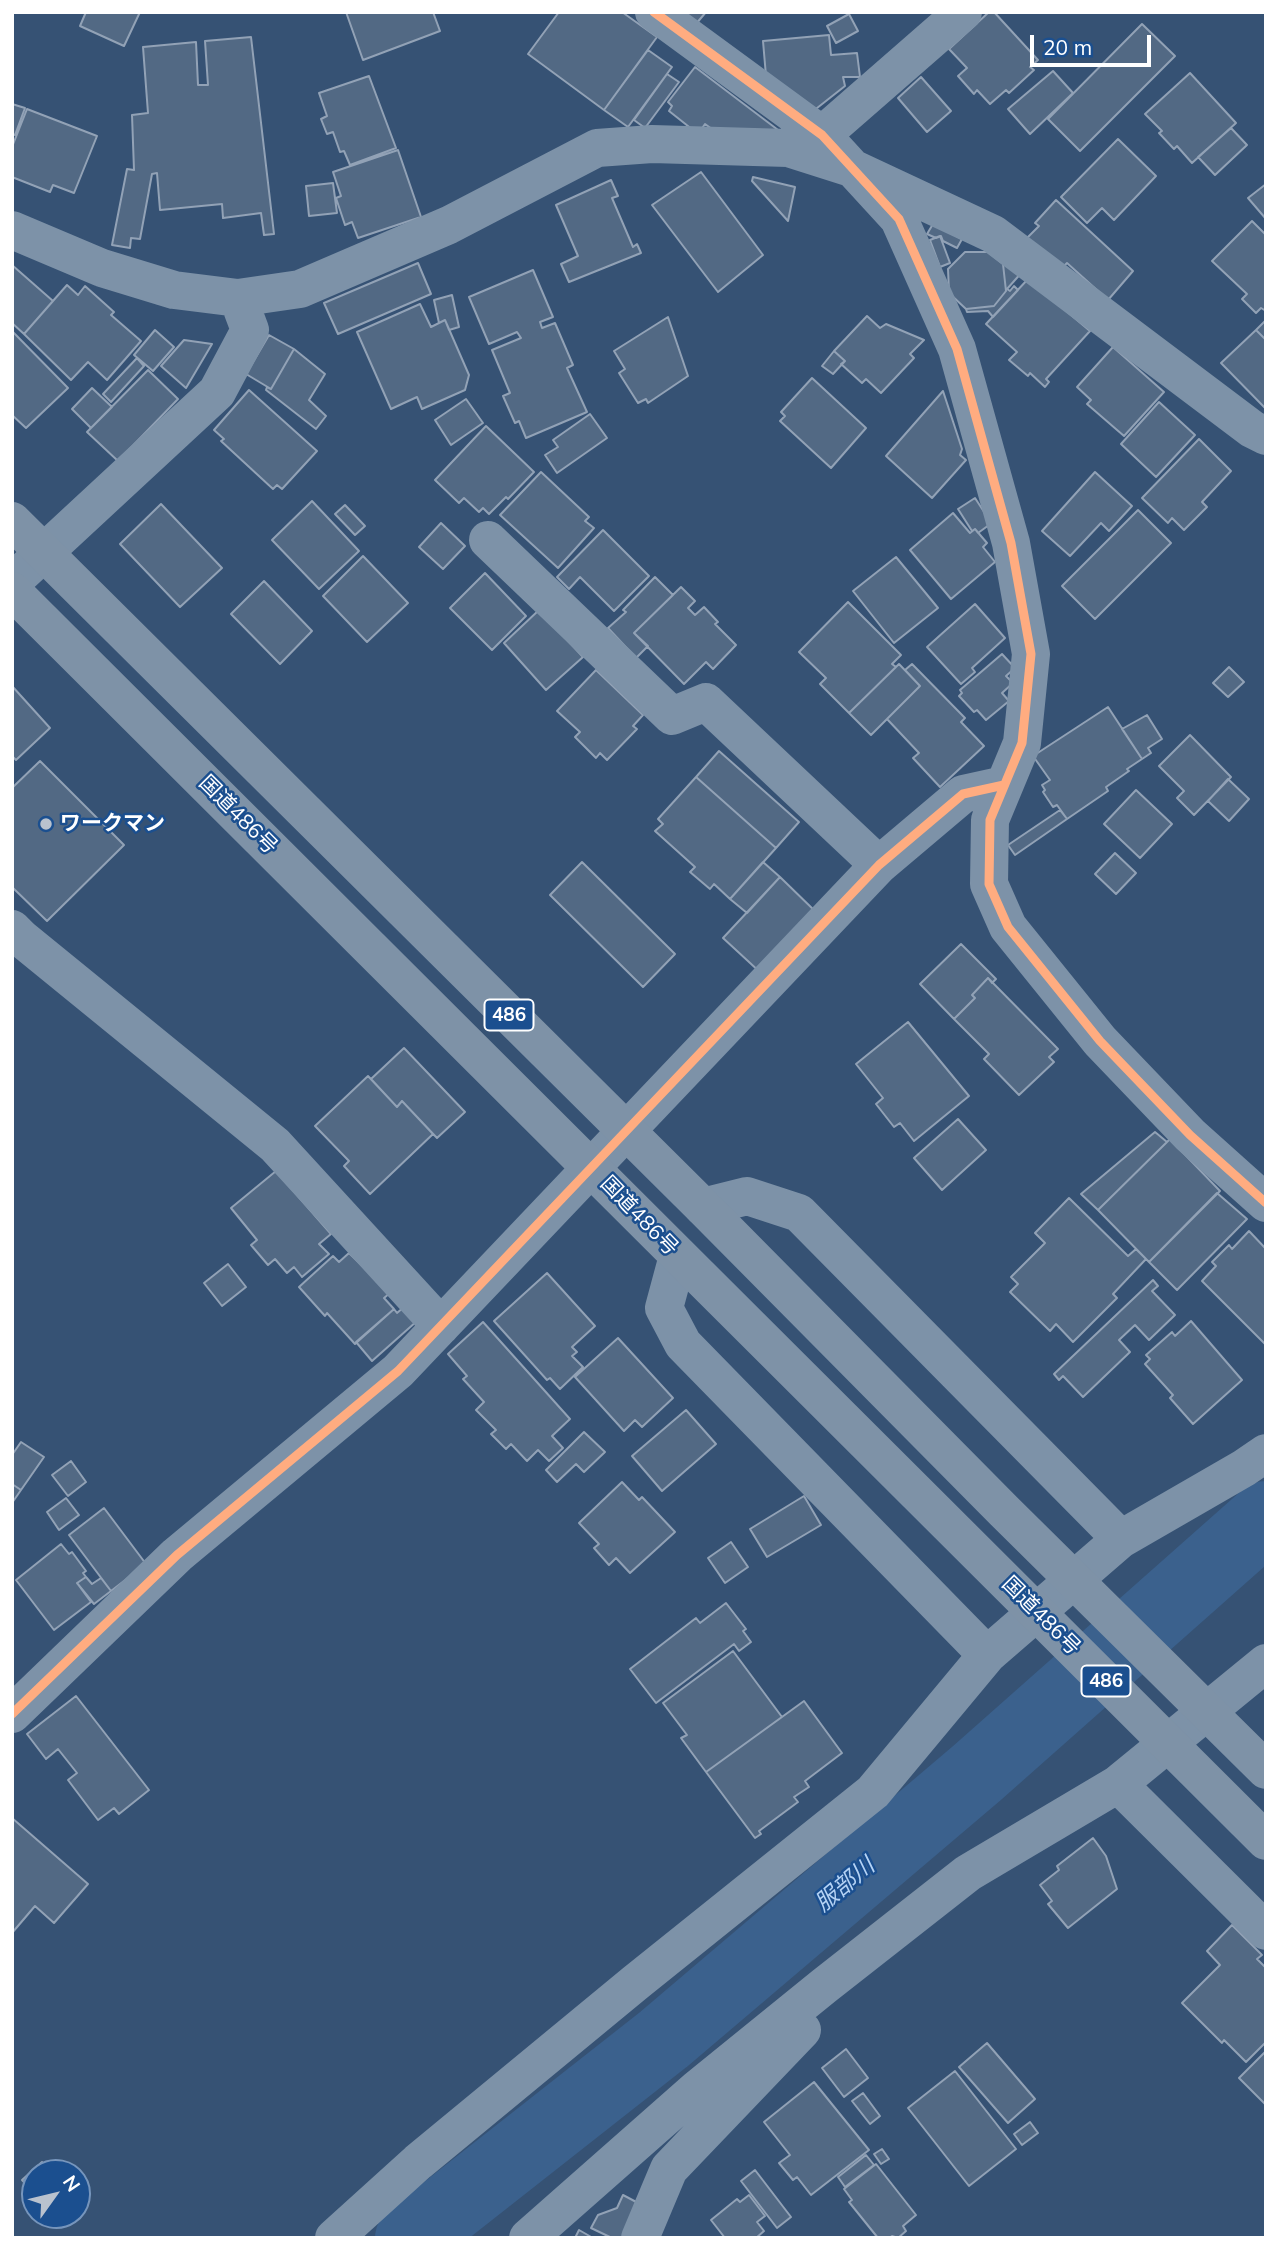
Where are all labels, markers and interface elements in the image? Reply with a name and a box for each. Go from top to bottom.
scale bar [1033,21,1154,65]
text: 20 m [1043,34,1092,60]
street label: 国道486号 [193,770,283,860]
place label: ワークマン [60,811,165,837]
marker: ワークマン [38,816,54,832]
road number: 486 [484,1000,534,1030]
street label: 国道486号 [595,1171,683,1261]
street label: 国道486号 [996,1571,1086,1661]
road number: 486 [1082,1666,1130,1696]
water label: 服部川 [810,1852,880,1918]
north arrow [21,2159,91,2229]
text: N [58,2171,86,2196]

